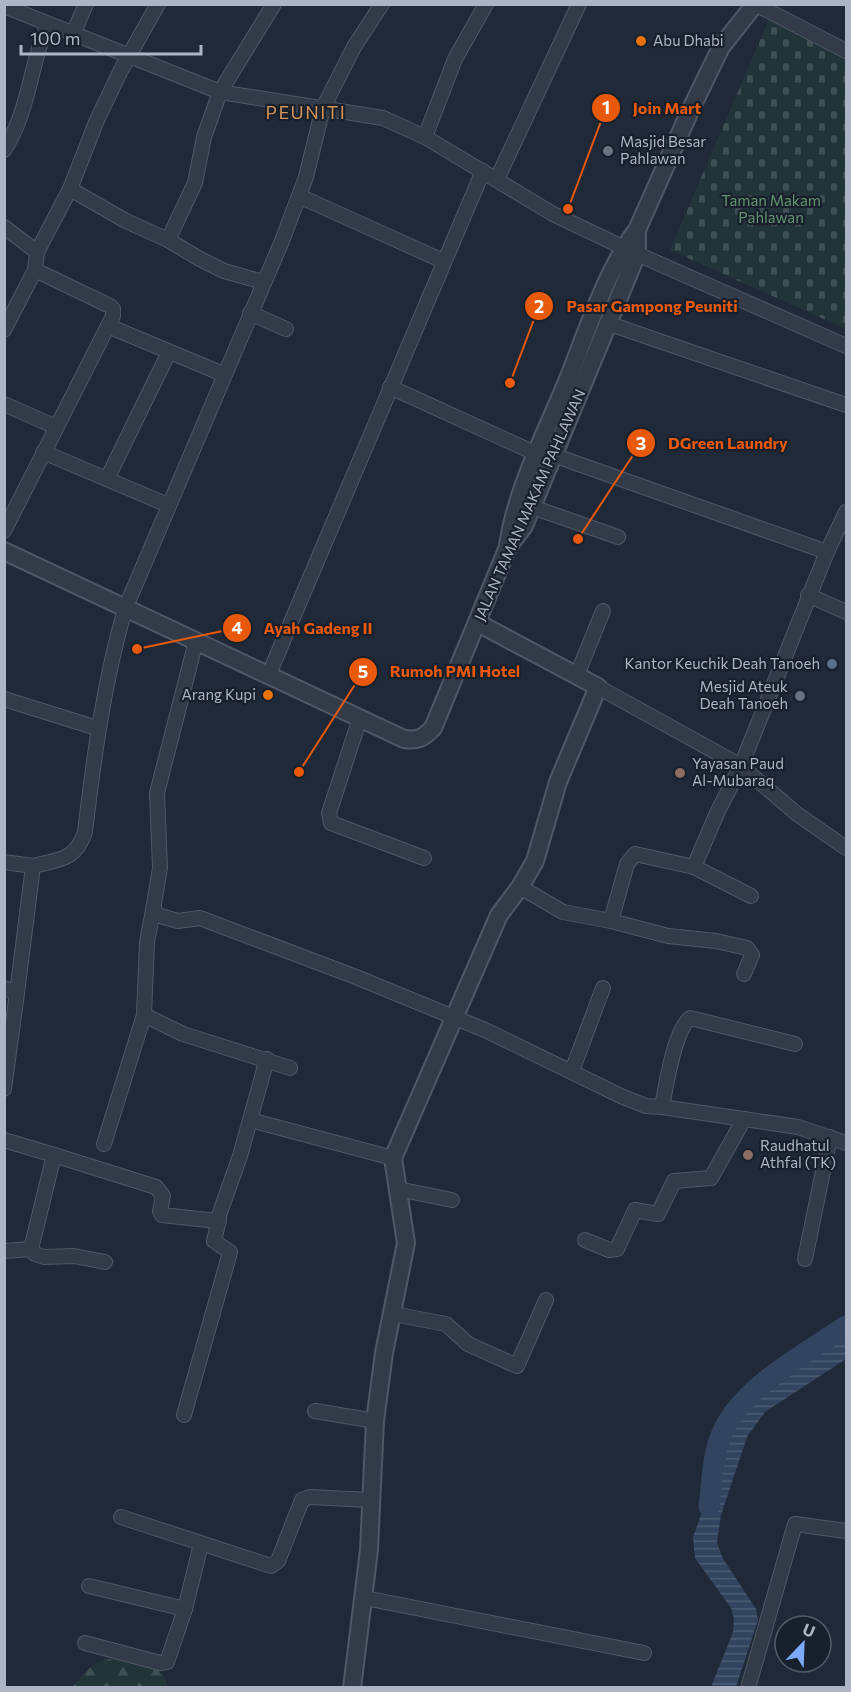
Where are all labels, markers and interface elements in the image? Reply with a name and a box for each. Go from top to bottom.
scale bar [21,18,201,56]
text: 100 m [30,27,80,49]
place label: Abu Dhabi [653,31,724,49]
marker: Abu Dhabi [634,34,648,48]
callout: Join Mart [591,91,713,125]
text: 1 [602,96,610,118]
text: Join Mart [633,98,701,117]
district label: PEUNITI [266,101,346,123]
place label: Masjid Besar Pahlawan [620,132,706,167]
marker: Masjid Besar Pahlawan [601,144,615,158]
park label: Taman Makam Pahlawan [721,191,821,226]
callout: Pasar Gampong Peuniti [524,289,749,323]
text: 2 [534,295,544,317]
text: Pasar Gampong Peuniti [566,296,738,315]
street label: JALAN TAMAN MAKAM PAHLAWAN [470,386,588,623]
callout: DGreen Laundry [626,426,800,460]
text: 3 [636,432,646,454]
text: DGreen Laundry [668,433,788,452]
callout: Ayah Gadeng II [222,611,385,645]
text: 4 [231,616,243,638]
text: Ayah Gadeng II [263,618,373,637]
place label: Kantor Keuchik Deah Tanoeh [624,654,820,672]
callout: Rumoh PMI Hotel [348,655,532,689]
marker: Kantor Keuchik Deah Tanoeh [825,657,839,671]
text: 5 [358,660,368,682]
text: Rumoh PMI Hotel [390,661,520,680]
place label: Mesjid Ateuk Deah Tanoeh [699,677,788,712]
place label: Arang Kupi [181,685,256,703]
marker: Arang Kupi [261,688,275,702]
marker: Mesjid Ateuk Deah Tanoeh [793,689,807,703]
place label: Yayasan Paud Al-Mubaraq [692,754,784,789]
marker: Yayasan Paud Al-Mubaraq [673,766,687,780]
place label: Raudhatul Athfal (TK) [760,1136,836,1171]
marker: Raudhatul Athfal (TK) [741,1148,755,1162]
north arrow [773,1614,833,1674]
text: U [800,1619,818,1641]

